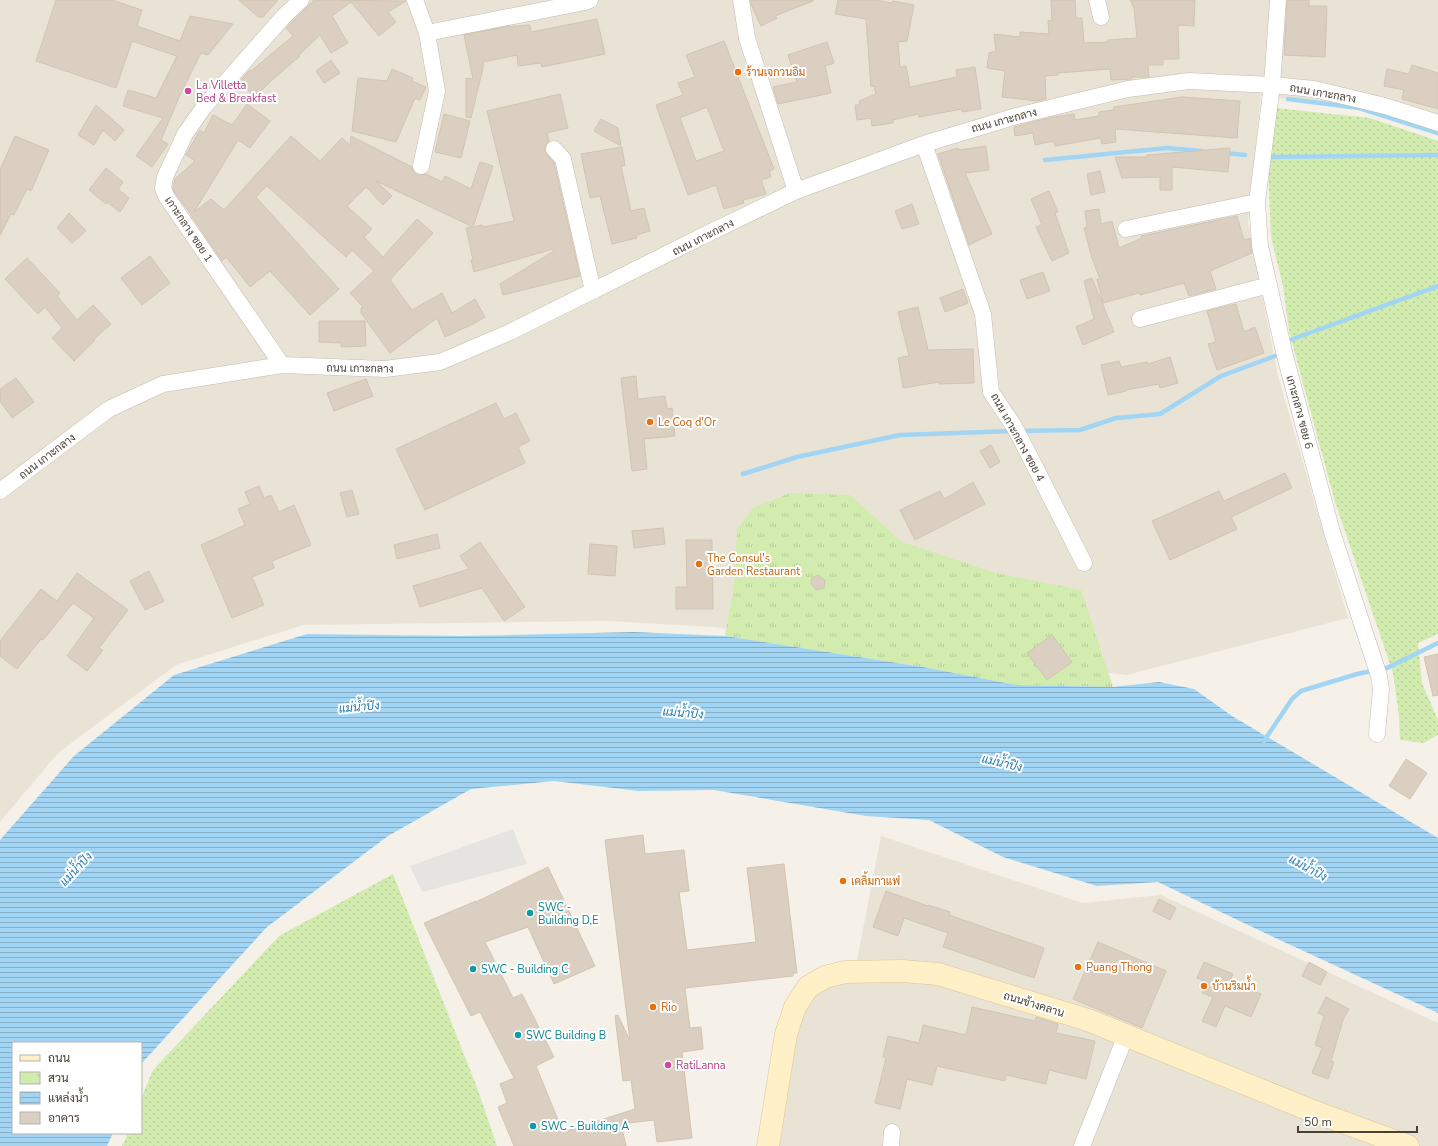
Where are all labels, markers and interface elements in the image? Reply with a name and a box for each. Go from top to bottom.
place label: ร้านเจกวนอิม [746,65,805,80]
marker: ร้านเจกวนอิม [733,67,743,77]
place label: La Villetta Bed & Breakfast [196,78,276,106]
street label: ถนน เกาะกลาง [1289,80,1357,107]
marker: La Villetta Bed & Breakfast [183,86,193,96]
street label: ถนน เกาะกลาง [970,105,1039,136]
street label: เกาะกลาง ซอย 1 [161,194,216,265]
street label: ถนน เกาะกลาง [670,215,737,259]
street label: ถนน เกาะกลาง [326,360,394,377]
street label: เกาะกลาง ซอย 6 [1282,374,1317,451]
street label: ถนน เกาะกลาง ซอย 4 [987,390,1048,485]
place label: Le Coq d'Or [658,415,716,430]
marker: Le Coq d'Or [645,417,655,427]
street label: ถนน เกาะกลาง [16,430,79,483]
place label: The Consul's Garden Restaurant [707,551,800,579]
marker: The Consul's Garden Restaurant [694,559,704,569]
water label: แม่น้ำปิง [338,694,381,717]
water label: แม่น้ำปิง [662,700,705,723]
water label: แม่น้ำปิง [980,748,1025,776]
water label: แม่น้ำปิง [54,846,96,889]
water label: แม่น้ำปิง [1286,848,1332,885]
place label: เคลิ้มกาแฟ [851,871,900,889]
marker: เคลิ้มกาแฟ [838,876,848,886]
place label: SWC - Building D,E [538,900,599,928]
marker: SWC - Building D,E [525,908,535,918]
place label: Puang Thong [1086,960,1152,975]
place label: SWC - Building C [481,962,569,977]
marker: Puang Thong [1073,962,1083,972]
marker: SWC - Building C [468,964,478,974]
place label: บ้านริมน้ำ [1212,975,1256,994]
marker: บ้านริมน้ำ [1199,981,1209,991]
street label: ถนนช้างคลาน [1002,988,1066,1021]
place label: Rio [661,1000,677,1015]
marker: Rio [648,1002,658,1012]
place label: SWC Building B [526,1028,606,1043]
marker: SWC Building B [513,1030,523,1040]
legend [12,1042,142,1134]
text: ถนน [48,1050,71,1066]
place label: RatiLanna [676,1058,726,1073]
marker: RatiLanna [663,1060,673,1070]
text: สวน [48,1070,69,1086]
text: แหล่งน้ำ [48,1087,88,1106]
scale bar [1298,1108,1417,1134]
text: อาคาร [48,1110,80,1126]
text: 50 m [1304,1114,1332,1130]
place label: SWC - Building A [541,1119,629,1134]
marker: SWC - Building A [528,1121,538,1131]

